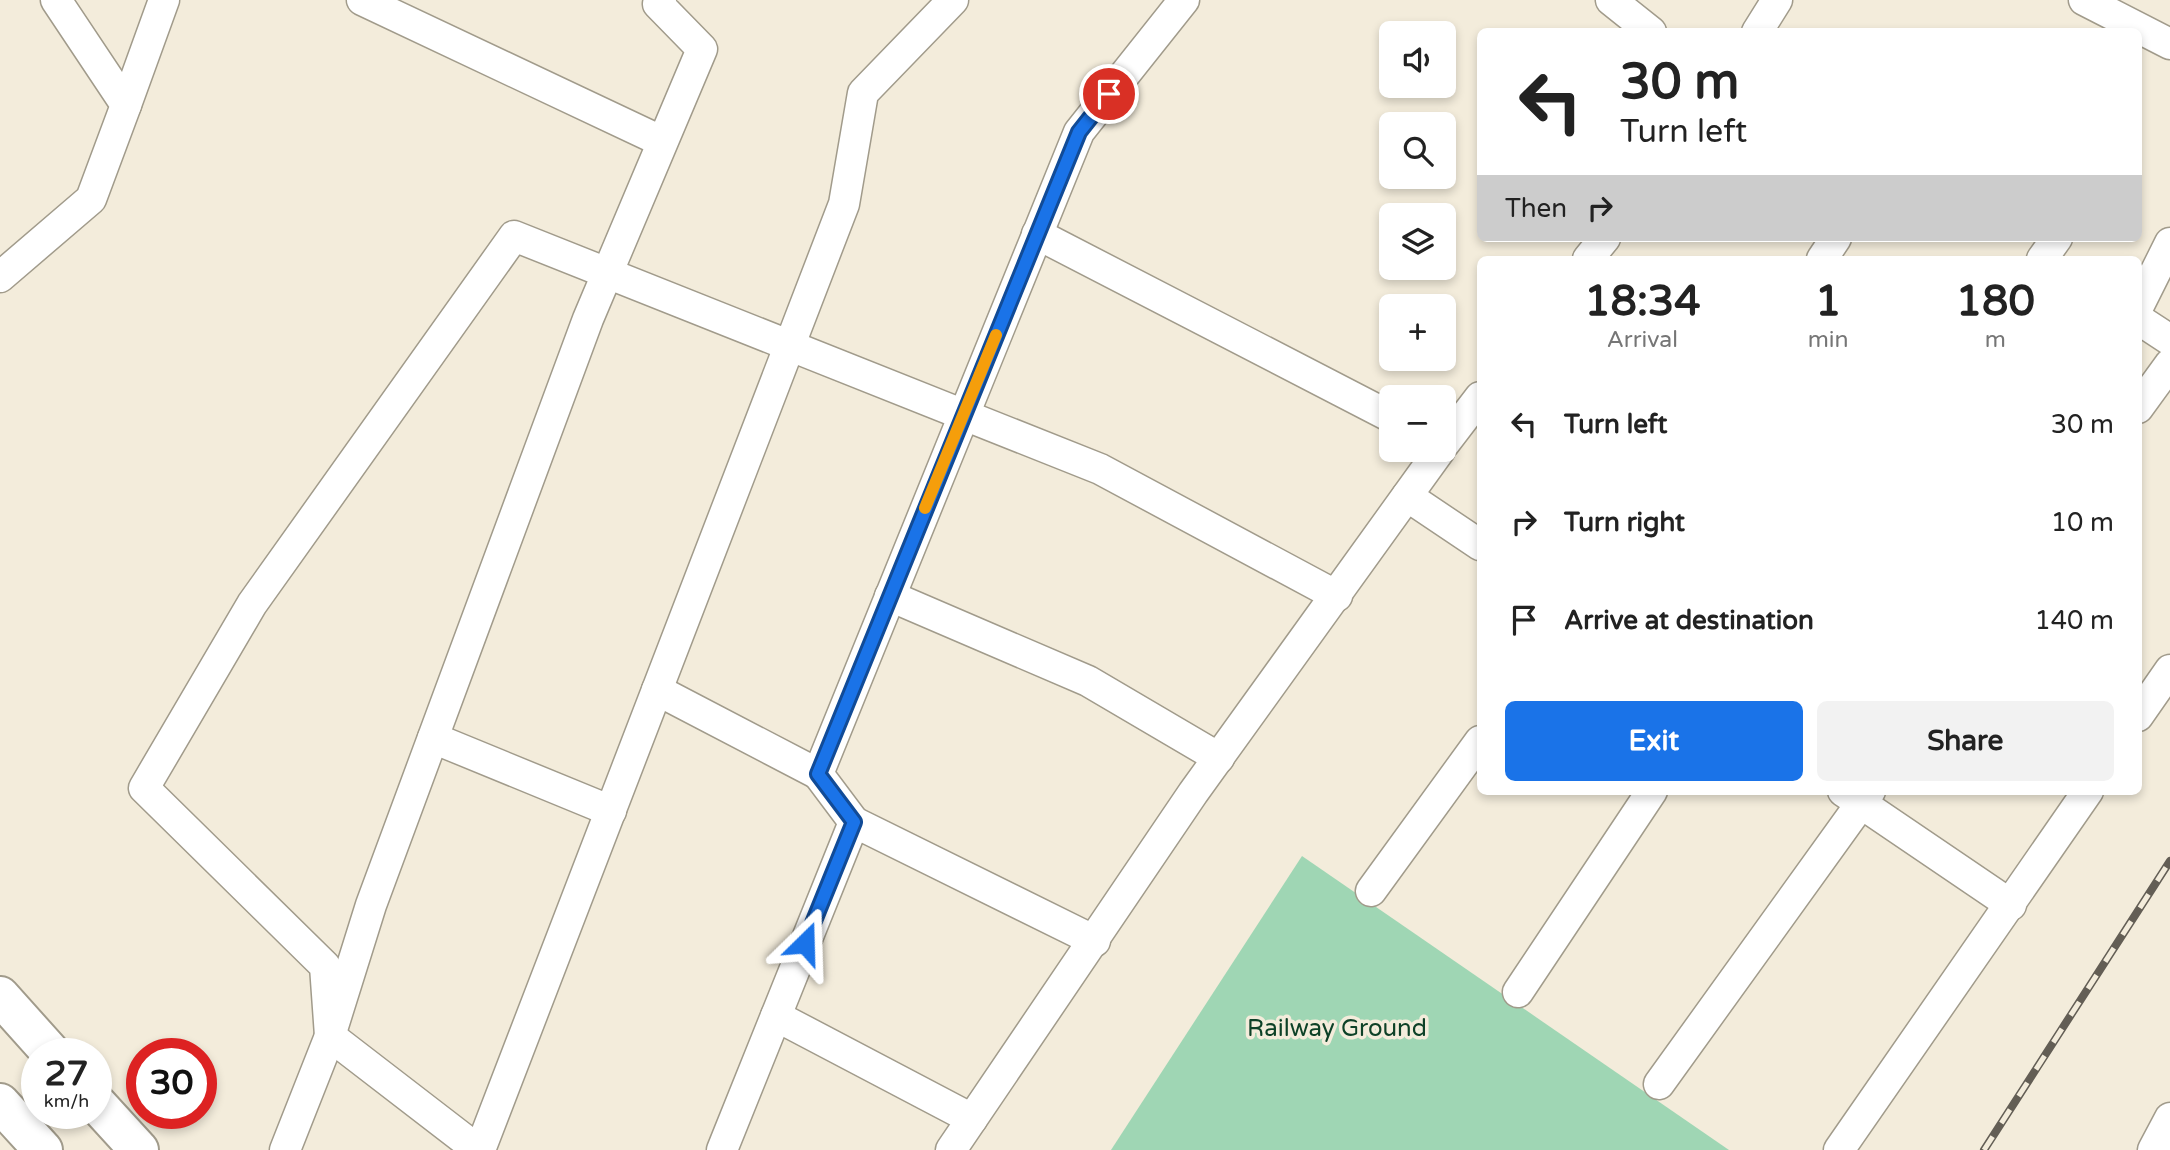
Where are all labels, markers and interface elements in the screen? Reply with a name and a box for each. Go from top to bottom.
map controls [1379,21,1456,462]
button: sound [1379,21,1456,98]
text: 30 m [1620,53,1739,112]
icon: left [1505,56,1596,147]
pin [1079,64,1139,124]
icon: arrive [1090,75,1128,113]
button: search [1379,112,1456,189]
text: Turn left [1620,113,1747,151]
icon: right [1581,189,1619,227]
text: Then [1505,193,1567,224]
button: layers [1379,203,1456,280]
text: 18:34 [1584,276,1701,327]
text: 1 [1815,276,1841,327]
text: 180 [1956,276,2035,327]
button: + [1379,294,1456,371]
text: Arrival [1607,326,1678,354]
text: min [1808,326,1849,354]
text: m [1985,326,2006,354]
button: − [1379,385,1456,462]
icon: left [1505,405,1543,443]
text: Turn left [1564,409,1667,440]
text: 30 m [2051,409,2114,440]
icon: right [1505,503,1543,541]
text: Turn right [1564,507,1685,538]
text: 10 m [2051,507,2114,538]
icon: arrive [1505,601,1543,639]
text: Arrive at destination [1564,605,1814,636]
text: 140 m [2034,605,2114,636]
button: Exit [1505,701,1803,781]
button: Share [1817,701,2114,781]
position arrow [768,906,842,980]
park label: Railway Ground [1247,1014,1427,1043]
speed limit sign: 30 [126,1038,217,1129]
text: 27 [45,1053,88,1095]
text: km/h [44,1090,89,1112]

